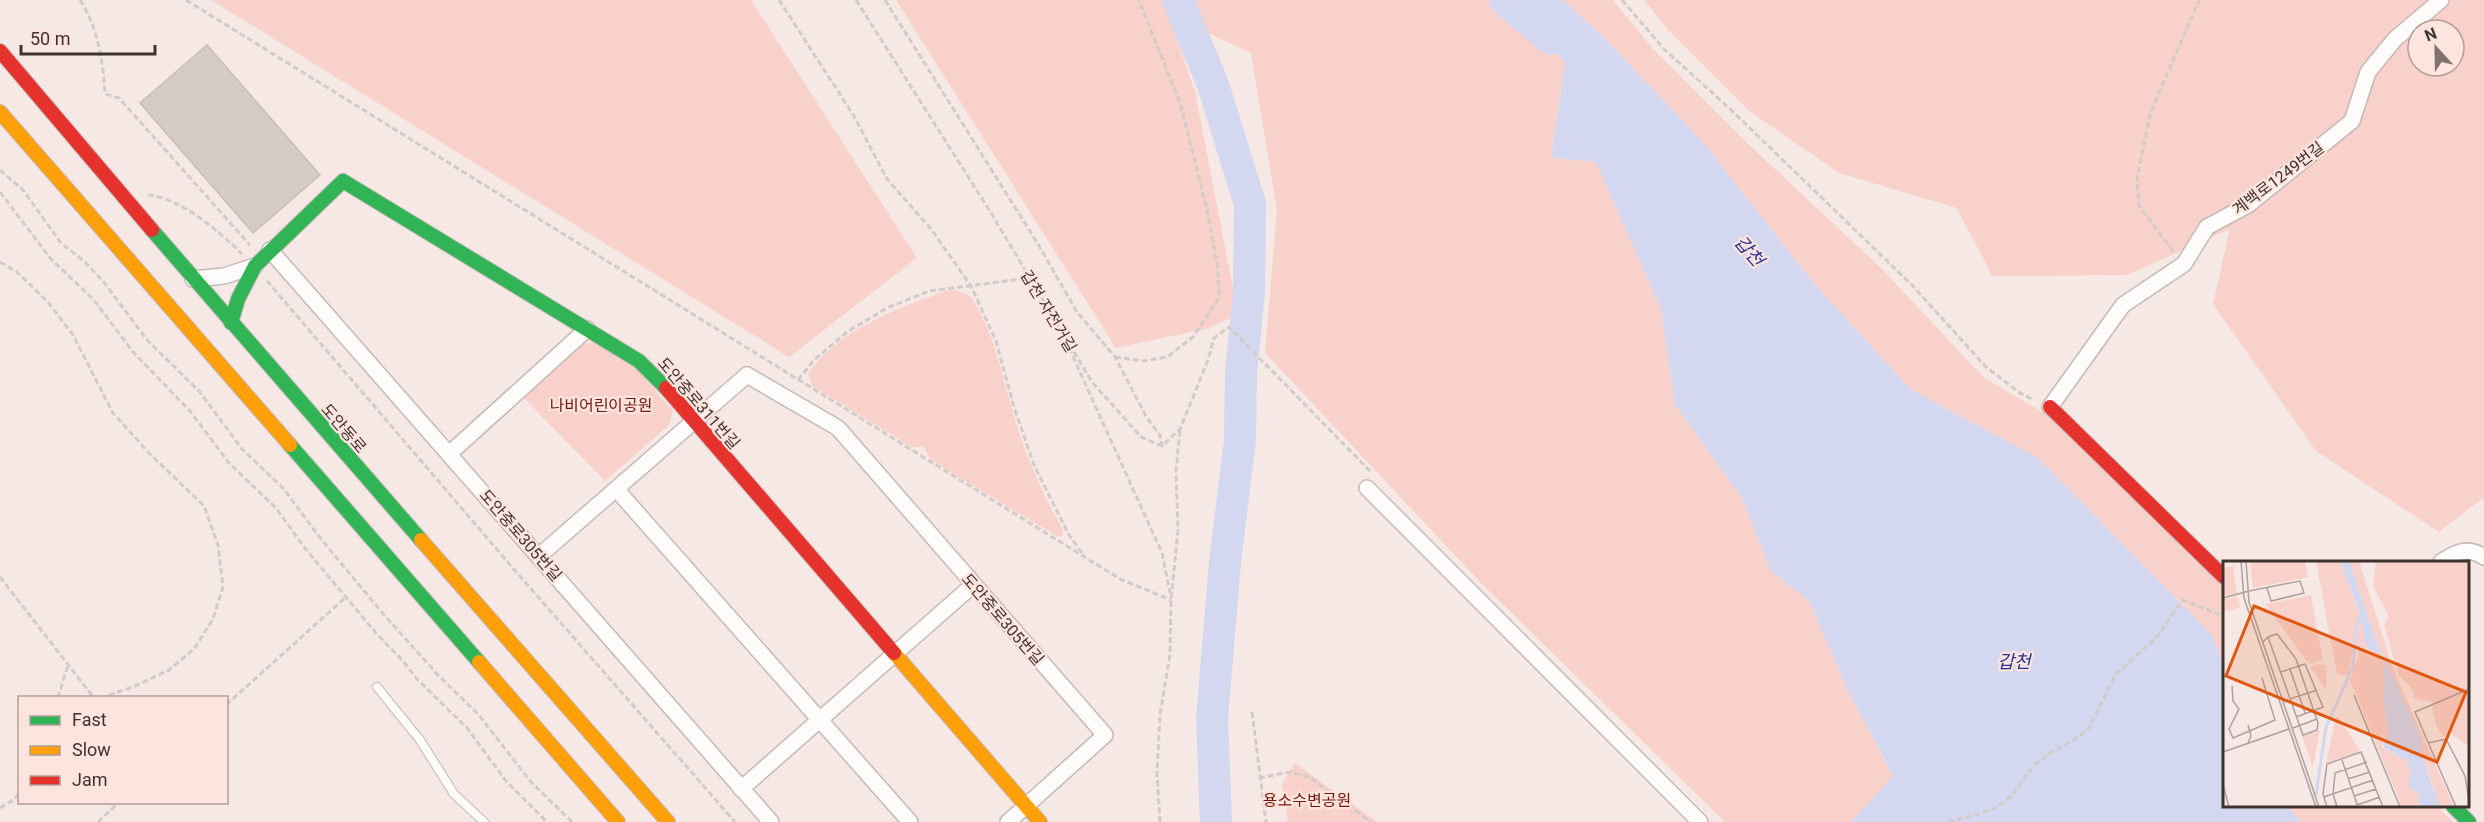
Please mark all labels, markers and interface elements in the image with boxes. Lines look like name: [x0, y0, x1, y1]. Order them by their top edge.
scale bar: [21, 18, 154, 56]
north arrow: [2406, 18, 2466, 78]
text: N: [2422, 24, 2439, 45]
text: 50 m: [30, 28, 70, 49]
street label: 계백로1249번길: [2229, 138, 2328, 219]
water label: 갑천: [1731, 231, 1770, 272]
street label: 갑천 자전거길: [1017, 267, 1080, 356]
street label: 도안중로311번길: [654, 354, 744, 453]
park label: 나비어린이공원: [549, 396, 653, 415]
street label: 도안동로: [317, 400, 370, 457]
street label: 도안중로305번길: [476, 486, 566, 585]
inset map: [2223, 561, 2469, 807]
street label: 도안중로305번길: [958, 570, 1048, 669]
water label: 갑천: [1997, 651, 2033, 672]
legend: [18, 696, 228, 804]
text: Fast: [72, 709, 107, 730]
text: Slow: [72, 739, 111, 760]
text: Jam: [72, 769, 108, 790]
park label: 용소수변공원: [1263, 791, 1351, 810]

